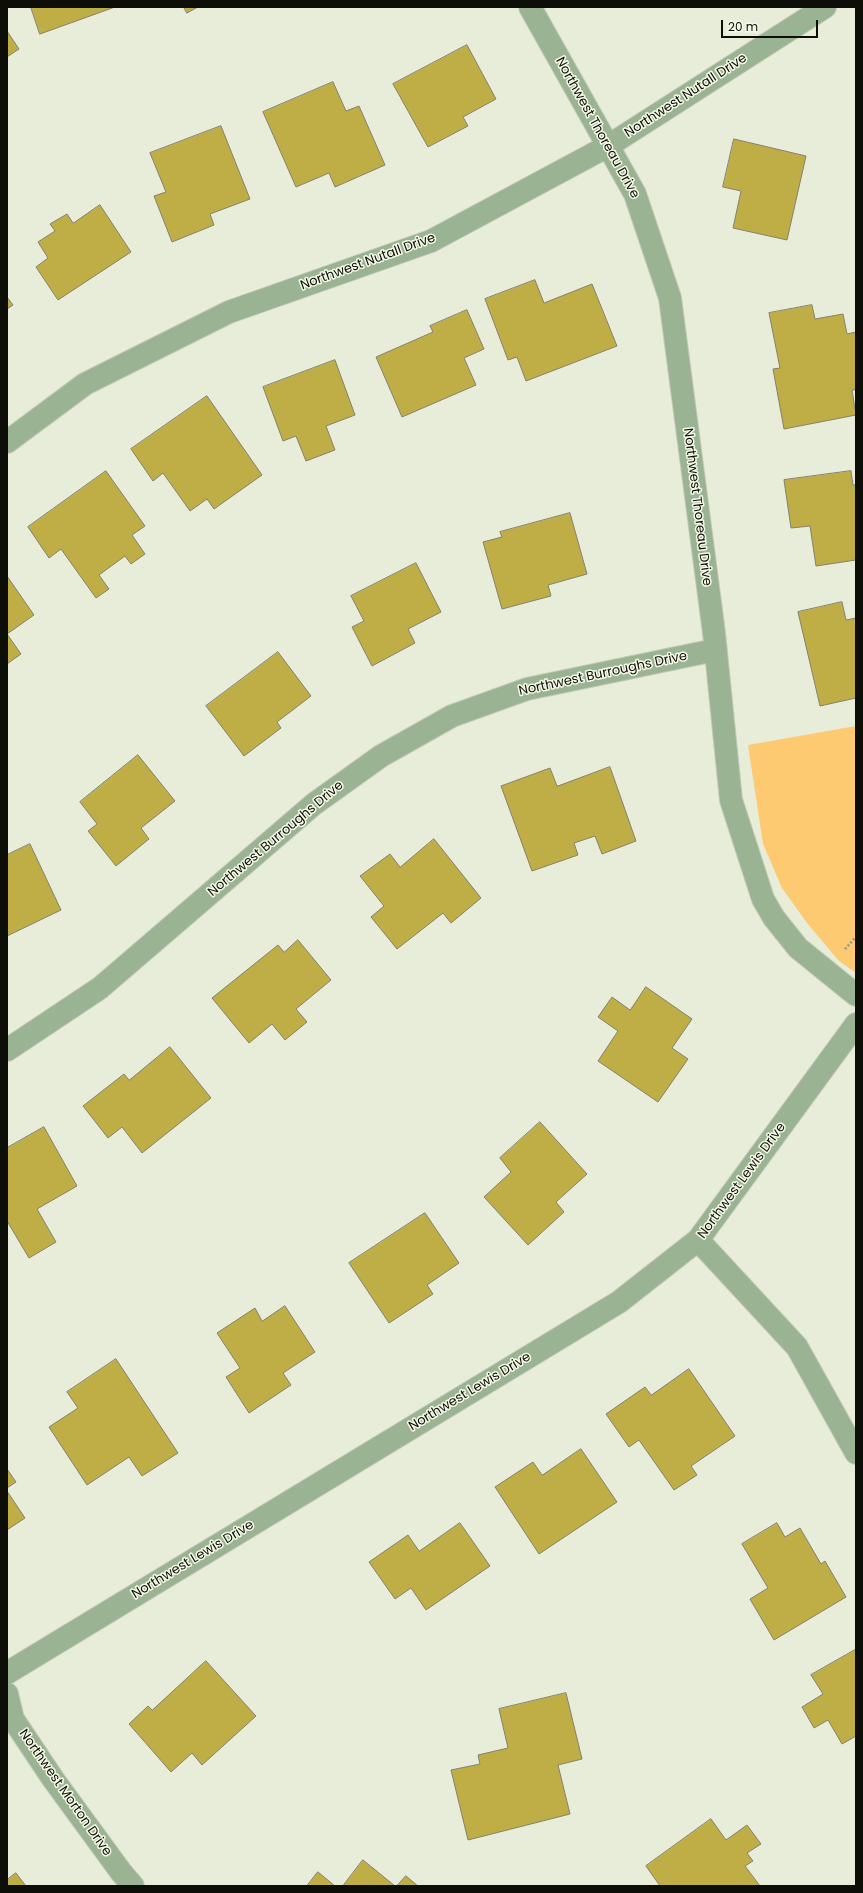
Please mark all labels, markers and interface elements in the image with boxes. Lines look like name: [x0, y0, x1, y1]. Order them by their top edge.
scale bar: [723, 12, 820, 38]
text: 20 m: [728, 18, 758, 35]
street label: Northwest Nutall Drive: [622, 51, 750, 141]
street label: Northwest Thoreau Drive: [552, 55, 642, 201]
street label: Northwest Nutall Drive: [298, 230, 438, 294]
street label: Northwest Thoreau Drive: [680, 427, 714, 587]
street label: Northwest Burroughs Drive: [517, 649, 689, 699]
street label: Northwest Burroughs Drive: [205, 778, 347, 900]
street label: Northwest Lewis Drive: [695, 1120, 789, 1242]
street label: Northwest Lewis Drive: [406, 1349, 534, 1435]
street label: Northwest Lewis Drive: [129, 1517, 257, 1603]
street label: Northwest Morton Drive: [15, 1727, 115, 1859]

